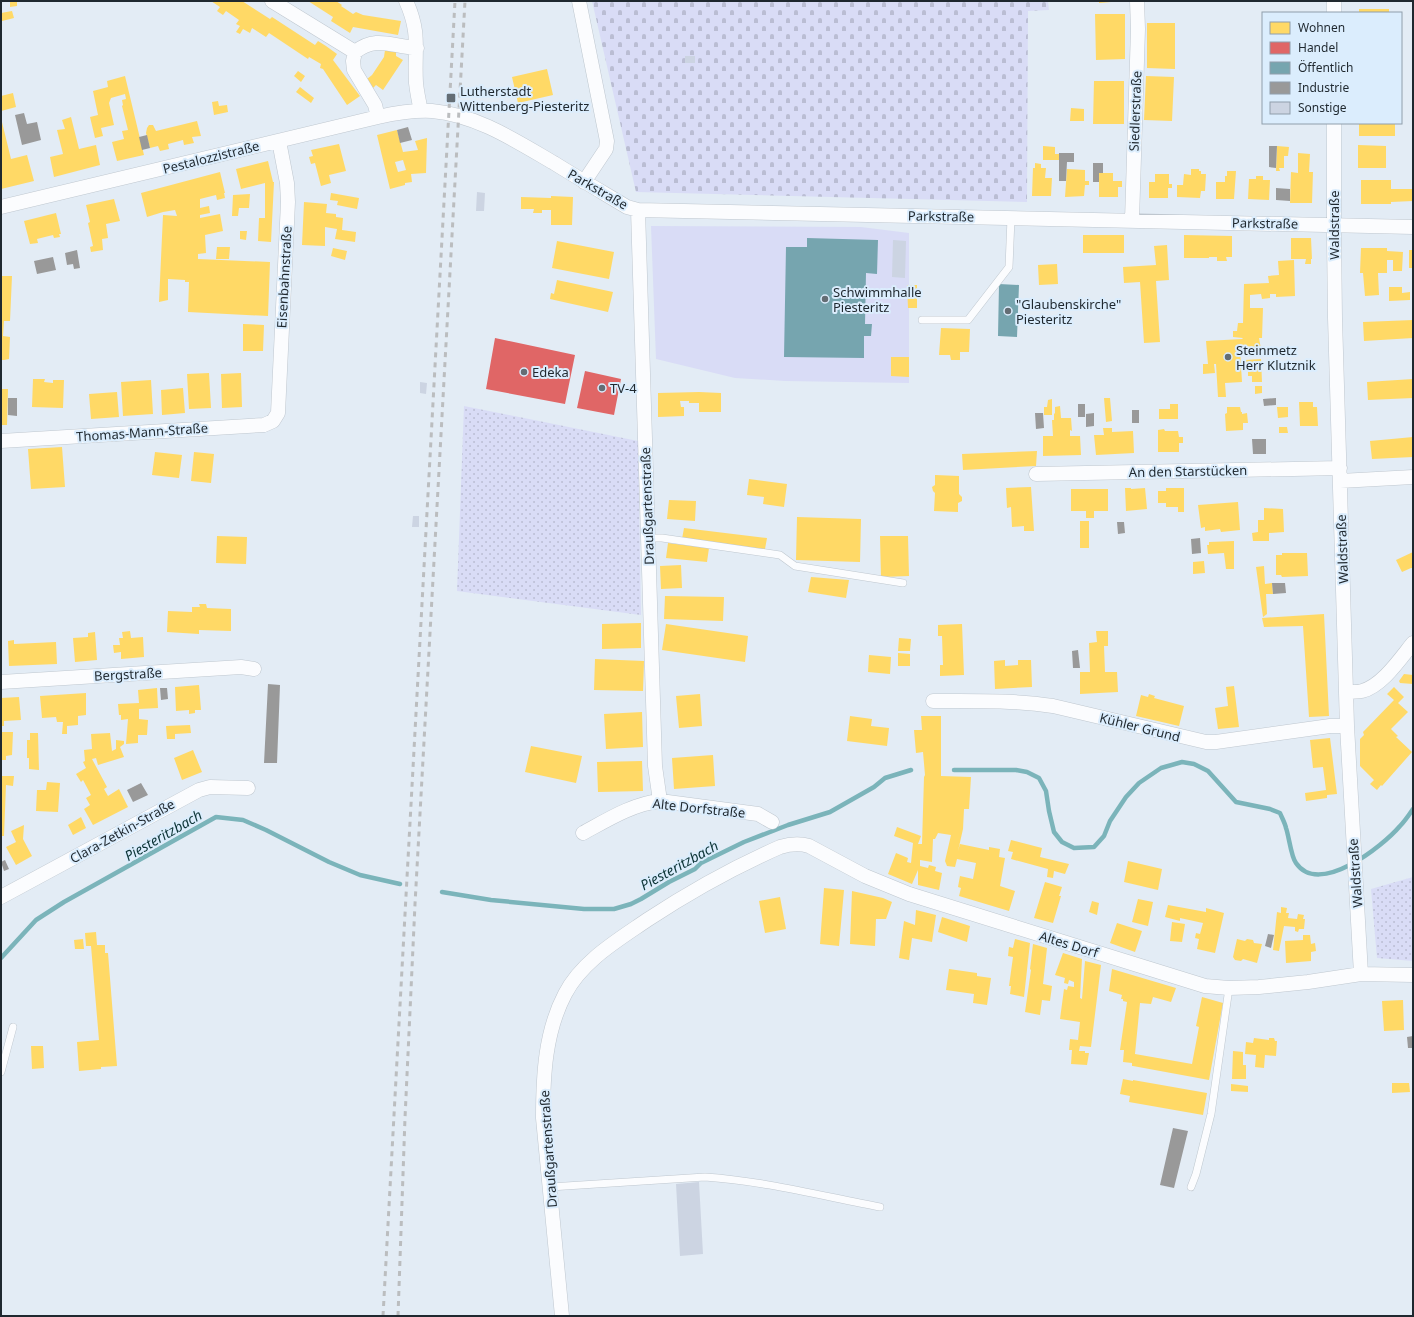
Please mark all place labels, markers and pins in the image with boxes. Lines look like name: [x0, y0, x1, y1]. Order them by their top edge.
place label: Lutherstadt Wittenberg-Piesteritz: [460, 82, 589, 115]
marker: Lutherstadt Wittenberg-Piesteritz: [445, 92, 457, 104]
place label: Schwimmhalle Piesteritz: [833, 283, 922, 316]
marker: Schwimmhalle Piesteritz: [820, 294, 830, 304]
place label: "Glaubenskirche" Piesteritz: [1016, 295, 1121, 328]
marker: "Glaubenskirche" Piesteritz: [1003, 306, 1013, 316]
place label: Steinmetz Herr Klutznik: [1236, 341, 1316, 374]
marker: Steinmetz Herr Klutznik: [1223, 352, 1233, 362]
place label: Edeka: [532, 363, 569, 381]
marker: Edeka: [519, 367, 529, 377]
place label: TV-4: [610, 379, 637, 397]
marker: TV-4: [597, 383, 607, 393]

